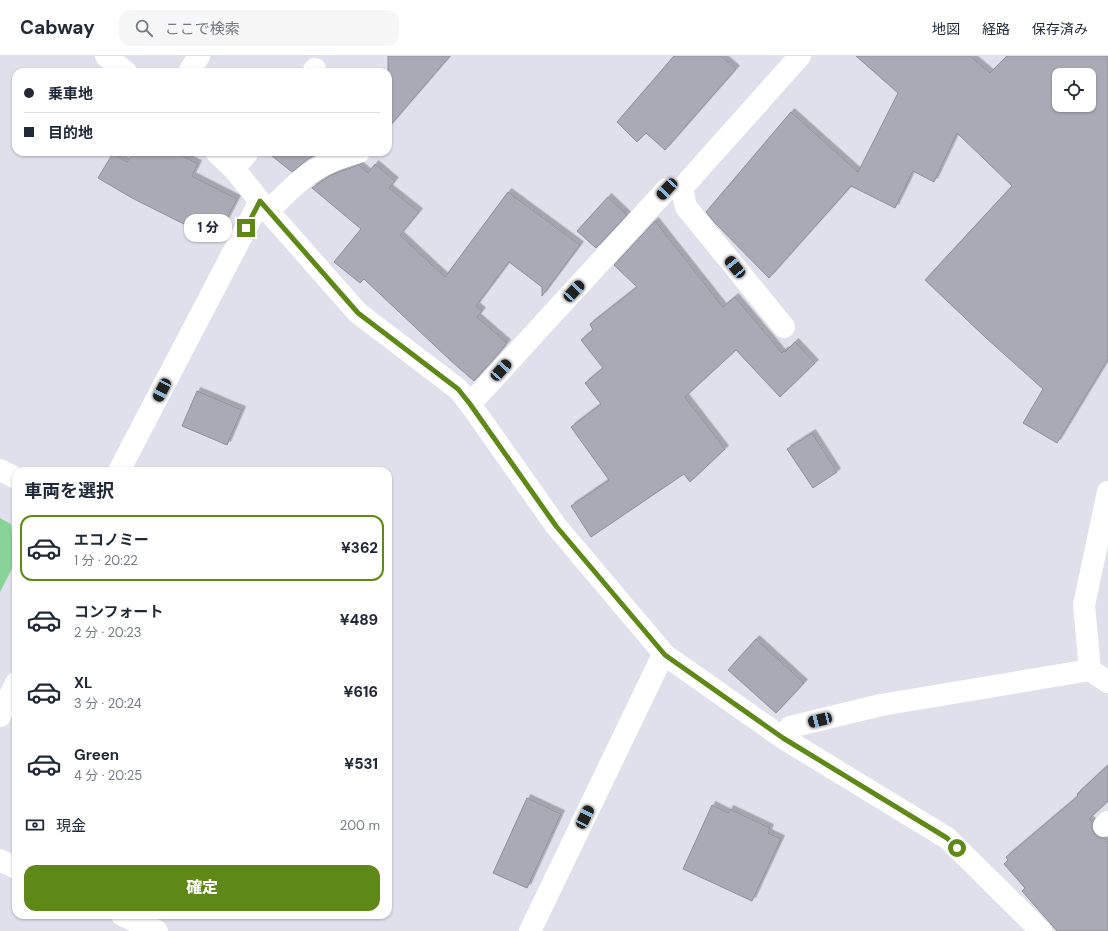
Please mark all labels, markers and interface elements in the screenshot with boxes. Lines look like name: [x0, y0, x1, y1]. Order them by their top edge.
search box: [119, 10, 399, 46]
text: Cabway: [20, 15, 95, 40]
icon: search: [133, 17, 155, 39]
text: ここで検索: [165, 19, 240, 39]
text: 地図: [932, 20, 960, 38]
text: 経路: [982, 20, 1010, 38]
text: 保存済み: [1032, 20, 1088, 38]
map controls: [1052, 68, 1096, 112]
button: locate: [1052, 68, 1096, 112]
text: 乗車地: [48, 84, 93, 104]
text: 目的地: [48, 123, 93, 143]
car: [654, 176, 680, 202]
callout: 1 分: [184, 214, 232, 242]
text: 1 分: [198, 219, 218, 236]
route end: [237, 219, 255, 237]
car: [723, 254, 747, 280]
car: [561, 278, 587, 304]
car: [489, 357, 513, 383]
car: [151, 377, 173, 403]
text: 車両を選択: [24, 479, 114, 503]
icon: car: [26, 530, 62, 566]
text: エコノミー: [74, 530, 149, 550]
text: ¥362: [341, 538, 378, 558]
text: 1 分 · 20:22: [74, 552, 138, 569]
icon: car: [26, 602, 62, 638]
text: コンフォート: [74, 602, 164, 622]
text: ¥489: [340, 610, 378, 630]
text: 2 分 · 20:23: [74, 624, 141, 641]
text: XL: [74, 673, 92, 693]
icon: car: [26, 674, 62, 710]
text: ¥616: [344, 682, 378, 702]
text: 3 分 · 20:24: [74, 695, 142, 712]
car: [807, 711, 833, 729]
text: Green: [74, 745, 119, 765]
icon: car: [26, 746, 62, 782]
text: ¥531: [344, 754, 378, 774]
text: 4 分 · 20:25: [74, 767, 142, 784]
car: [574, 804, 596, 830]
icon: cash: [24, 814, 46, 836]
text: 現金: [56, 816, 86, 836]
text: 200 m: [340, 817, 380, 834]
route start: [948, 839, 966, 857]
button: 確定: [24, 865, 380, 911]

